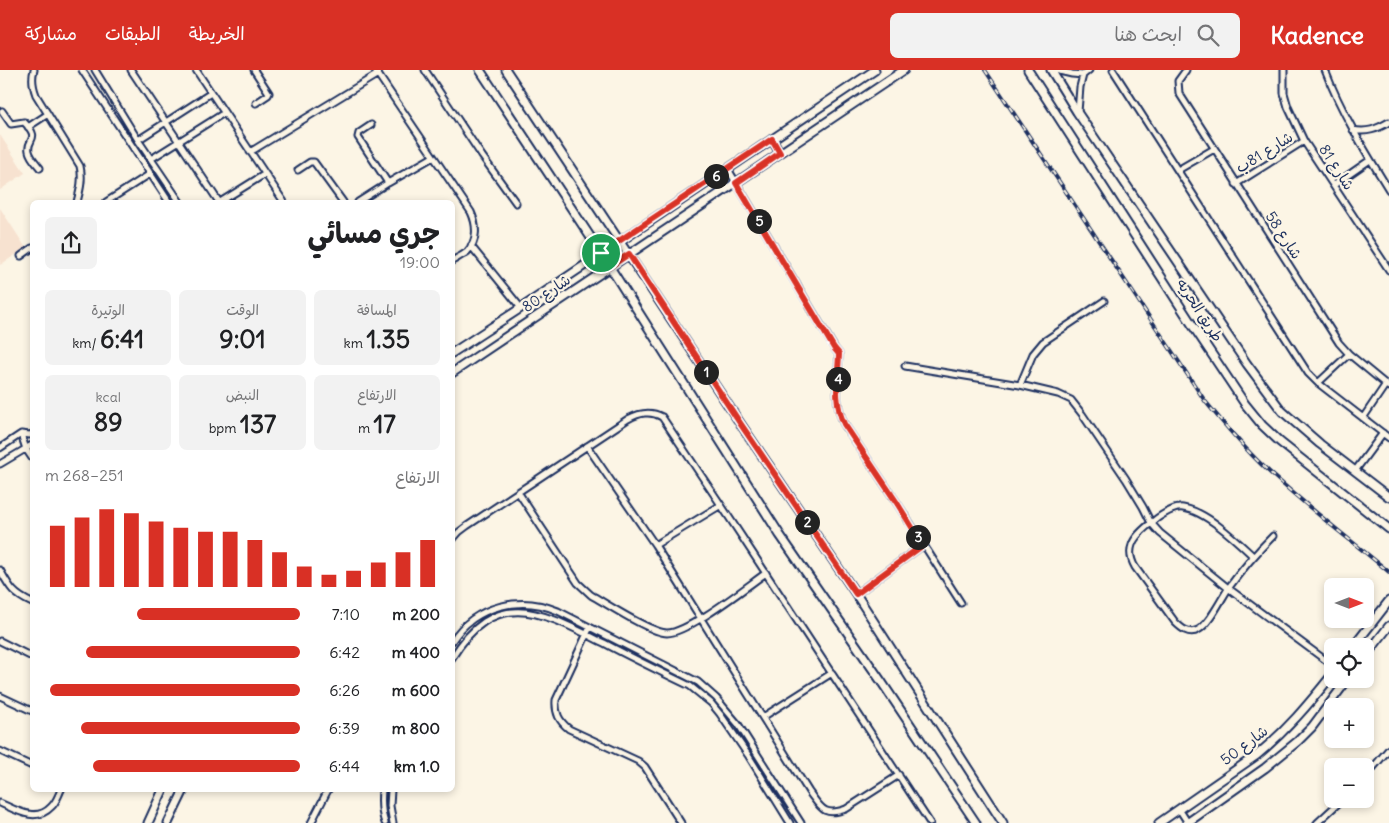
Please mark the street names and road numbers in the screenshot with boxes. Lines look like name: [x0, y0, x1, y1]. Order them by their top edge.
street label: شارع 81ب: [1232, 127, 1297, 178]
street label: شارع 81: [1314, 141, 1359, 194]
street label: شارع 58: [1261, 207, 1306, 263]
street label: شارع 80: [518, 270, 574, 317]
street label: طريق الحريه: [1173, 275, 1227, 345]
street label: شارع 50: [1217, 721, 1272, 770]

